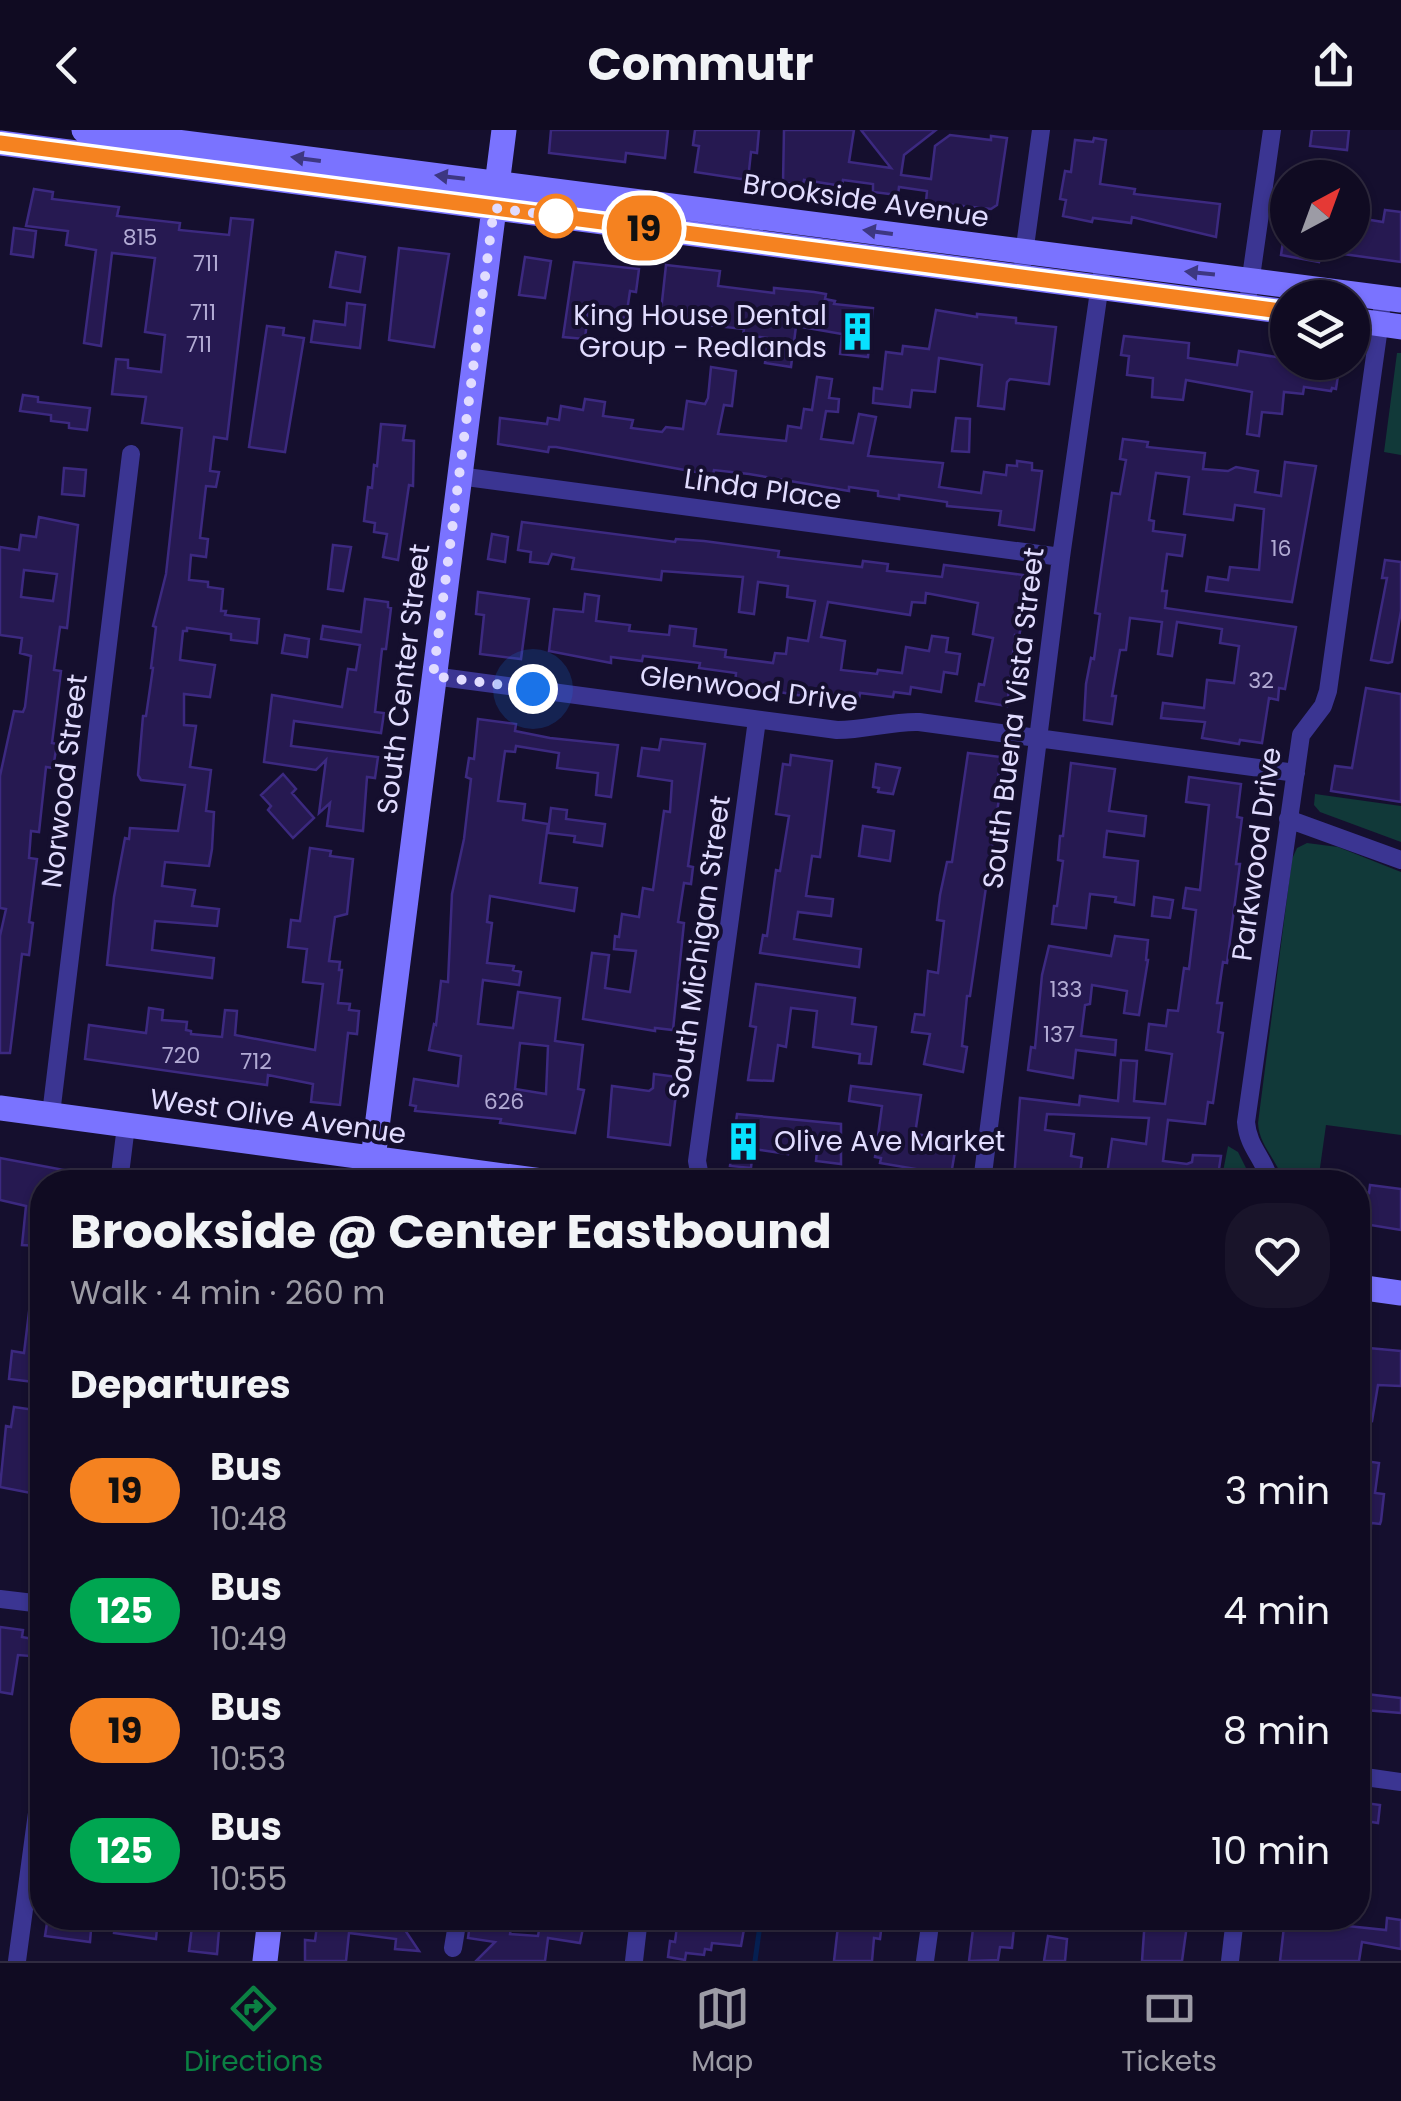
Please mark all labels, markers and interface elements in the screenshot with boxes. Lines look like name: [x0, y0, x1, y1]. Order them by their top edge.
text: Commutr: [587, 33, 814, 96]
icon: back: [40, 38, 95, 93]
icon: share: [1306, 38, 1361, 93]
one-way arrow: [290, 150, 321, 166]
north arrow: [1270, 160, 1370, 260]
map controls: [1270, 160, 1370, 380]
street label: Brookside Avenue: [740, 164, 992, 237]
one-way arrow: [433, 169, 465, 185]
unlabelled marker: [535, 195, 577, 237]
line badge: 19: [599, 196, 689, 260]
text: 19: [627, 204, 661, 253]
house number: 815: [123, 222, 157, 253]
one-way arrow: [862, 224, 893, 240]
house number: 711: [193, 248, 219, 279]
one-way arrow: [1184, 265, 1216, 281]
button: layers: [1270, 280, 1370, 380]
place label: King House Dental Group - Redlands: [573, 296, 827, 367]
house number: 711: [190, 297, 216, 328]
building icon: King House Dental Group - Redlands: [836, 310, 878, 352]
house number: 711: [186, 329, 212, 360]
street label: Linda Place: [682, 459, 844, 520]
house number: 16: [1270, 533, 1292, 564]
street label: South Center Street: [368, 542, 439, 817]
street label: South Buena Vista Street: [973, 545, 1054, 891]
street label: Glenwood Drive: [638, 656, 860, 721]
your location: [508, 664, 558, 714]
house number: 32: [1248, 665, 1274, 696]
street label: Norwood Street: [32, 672, 97, 890]
street label: Parkwood Drive: [1222, 745, 1291, 963]
street label: South Michigan Street: [659, 793, 740, 1101]
house number: 133: [1050, 974, 1082, 1005]
house number: 137: [1043, 1019, 1075, 1050]
house number: 720: [162, 1040, 200, 1071]
house number: 712: [240, 1046, 272, 1077]
street label: West Olive Avenue: [147, 1079, 409, 1154]
house number: 626: [484, 1086, 524, 1117]
building icon: Olive Ave Market: [723, 1120, 765, 1162]
place label: Olive Ave Market: [774, 1122, 1005, 1161]
text: Brookside @ Center Eastbound: [70, 1198, 832, 1265]
button: heart: [1225, 1203, 1330, 1308]
text: Walk · 4 min · 260 m: [70, 1270, 385, 1315]
text: Departures: [70, 1358, 291, 1411]
text: Bus: [210, 1440, 282, 1493]
text: 3 min: [1225, 1464, 1330, 1517]
text: 19: [108, 1466, 142, 1515]
text: 10:48: [210, 1496, 287, 1541]
text: Bus: [210, 1560, 282, 1613]
text: 4 min: [1223, 1584, 1330, 1637]
text: 125: [97, 1586, 153, 1635]
text: 10:49: [210, 1616, 287, 1661]
text: Bus: [210, 1680, 282, 1733]
text: 8 min: [1223, 1704, 1330, 1757]
text: 19: [108, 1706, 142, 1755]
text: 10:53: [210, 1736, 286, 1781]
text: Bus: [210, 1800, 282, 1853]
text: 10 min: [1211, 1824, 1330, 1877]
text: 125: [97, 1826, 153, 1875]
text: 10:55: [210, 1856, 287, 1901]
tab: Directions: [184, 1981, 323, 2083]
tab: Map: [691, 1981, 753, 2083]
tab: Tickets: [1121, 1981, 1217, 2083]

